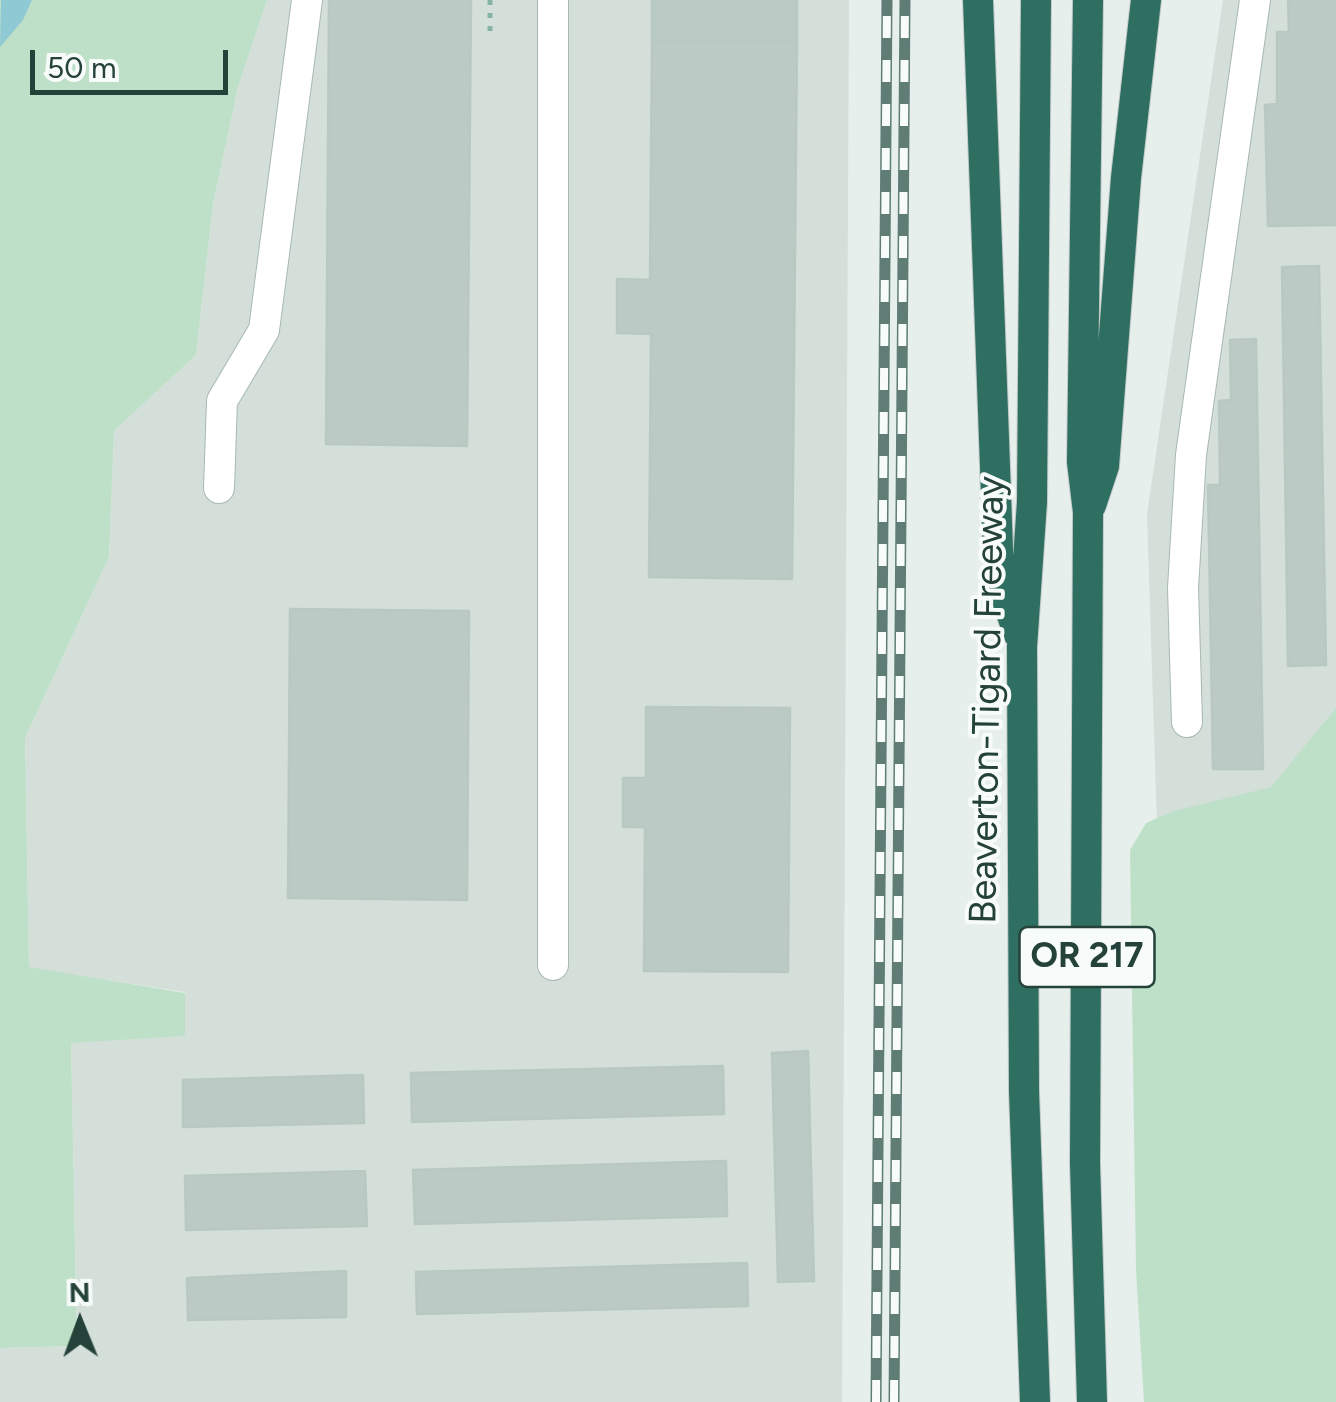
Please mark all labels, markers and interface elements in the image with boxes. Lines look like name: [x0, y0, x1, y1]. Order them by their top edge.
scale bar: [35, 30, 232, 92]
text: 50 m: [47, 49, 116, 86]
street label: Beaverton-Tigard Freeway: [961, 476, 1015, 924]
road number: OR 217: [1020, 927, 1154, 987]
north arrow: [30, 1272, 130, 1372]
text: N: [68, 1275, 91, 1309]

